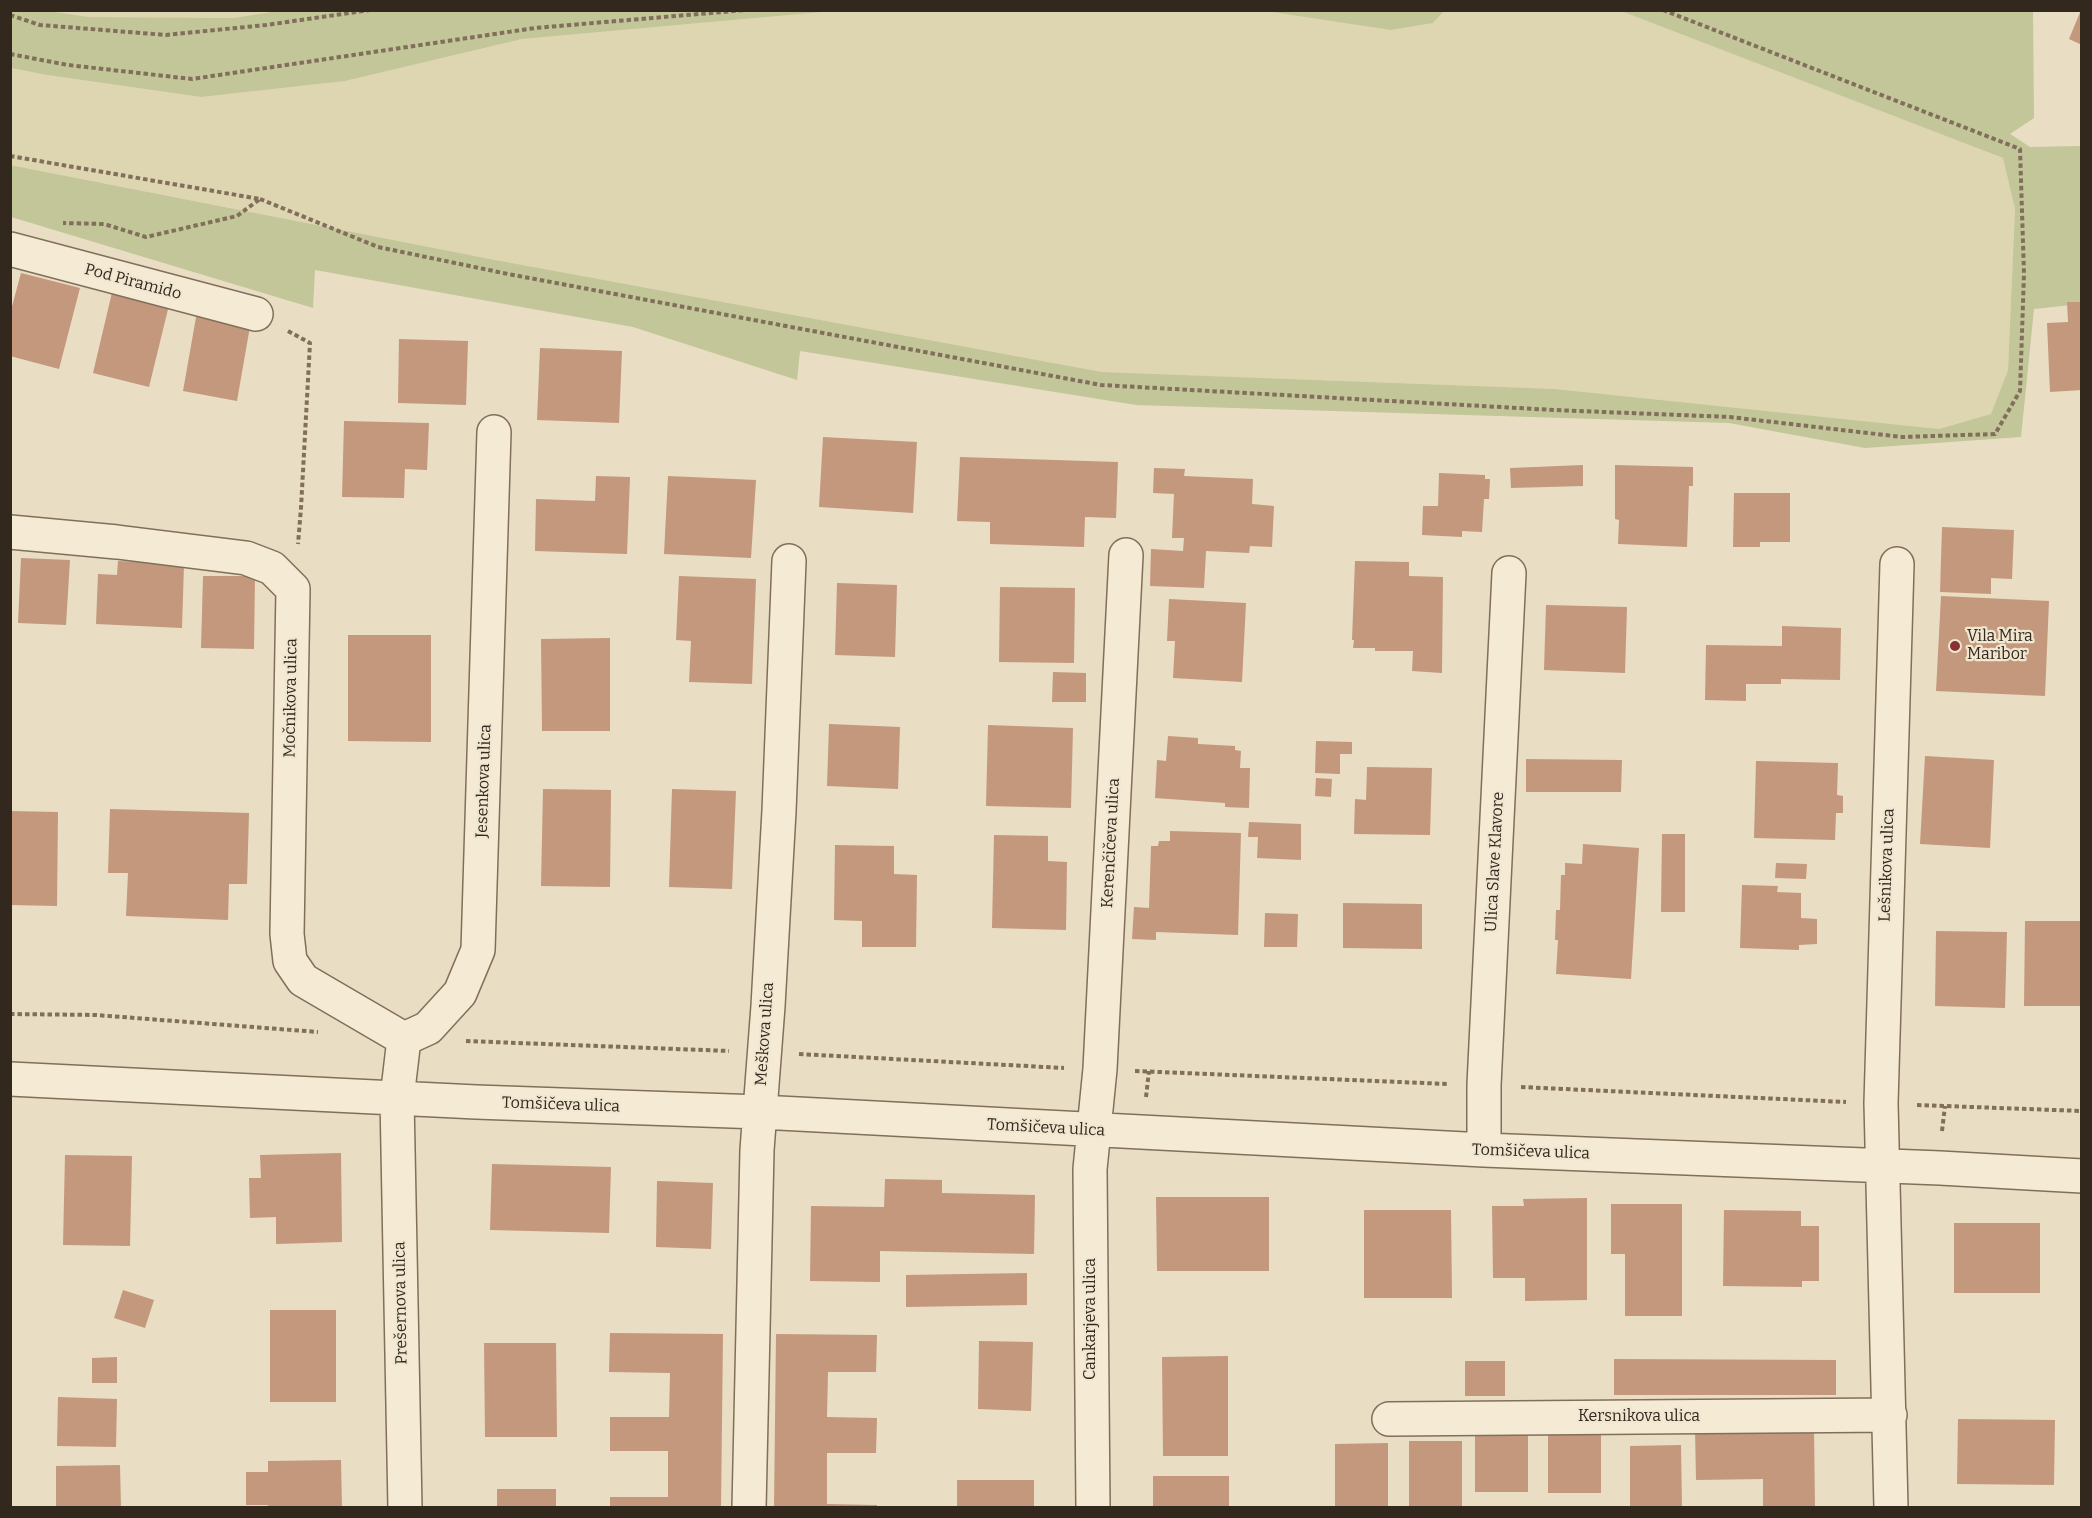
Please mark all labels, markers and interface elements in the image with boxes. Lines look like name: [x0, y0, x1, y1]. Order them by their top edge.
street label: Pod Piramido: [83, 260, 183, 304]
place label: Vila Mira Maribor: [1967, 627, 2033, 665]
street label: Močnikova ulica: [280, 638, 302, 758]
marker: Vila Mira Maribor: [1948, 639, 1962, 653]
street label: Jesenkova ulica: [472, 724, 496, 838]
street label: Kerenčičeva ulica: [1098, 778, 1124, 908]
street label: Ulica Slave Klavore: [1482, 791, 1508, 933]
street label: Lešnikova ulica: [1875, 808, 1899, 922]
street label: Meškova ulica: [752, 981, 778, 1087]
street label: Tomšičeva ulica: [502, 1093, 620, 1117]
street label: Tomšičeva ulica: [987, 1115, 1105, 1141]
street label: Tomšičeva ulica: [1472, 1140, 1590, 1164]
street label: Prešernova ulica: [390, 1241, 412, 1365]
street label: Cankarjeva ulica: [1081, 1258, 1101, 1380]
street label: Kersnikova ulica: [1578, 1407, 1700, 1427]

